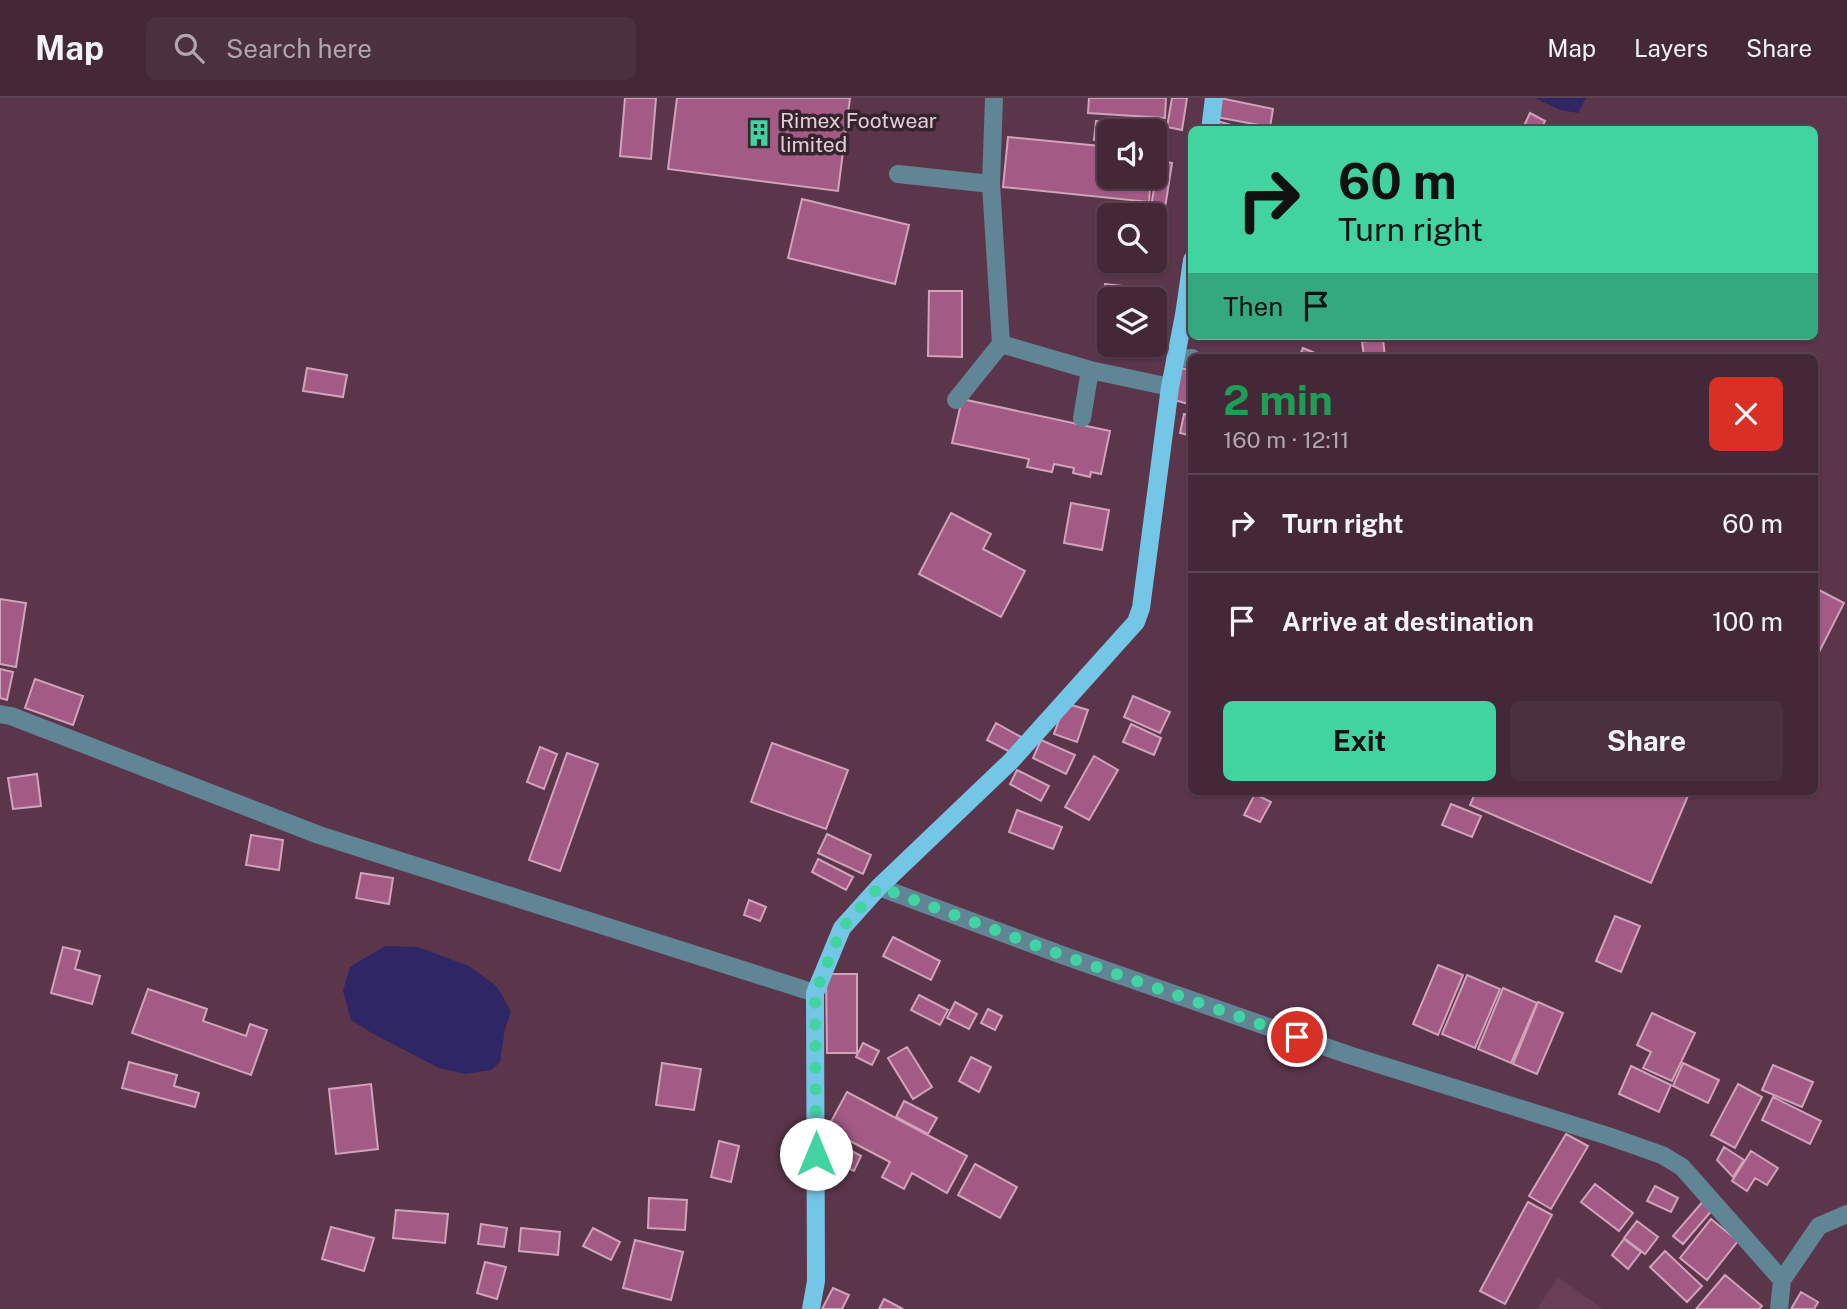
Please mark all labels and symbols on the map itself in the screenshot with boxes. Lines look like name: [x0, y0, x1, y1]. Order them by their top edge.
place label: Rimex Footwear limited: [780, 108, 937, 157]
building icon: Rimex Footwear limited: [744, 118, 774, 148]
pin: [1267, 1007, 1327, 1067]
position arrow: [779, 1117, 853, 1191]

